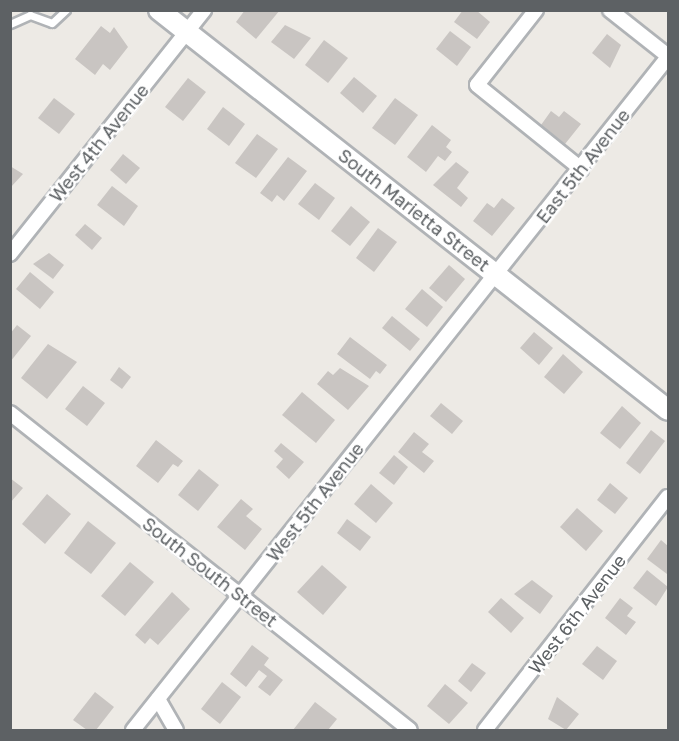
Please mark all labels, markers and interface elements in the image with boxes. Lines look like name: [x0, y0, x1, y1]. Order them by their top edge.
street label: West 4th Avenue: [45, 80, 153, 206]
street label: East 5th Avenue: [532, 105, 634, 227]
street label: South Marietta Street: [334, 144, 494, 276]
street label: West 5th Avenue: [262, 438, 368, 566]
street label: South South Street: [138, 513, 282, 631]
street label: West 6th Avenue: [524, 550, 630, 678]

